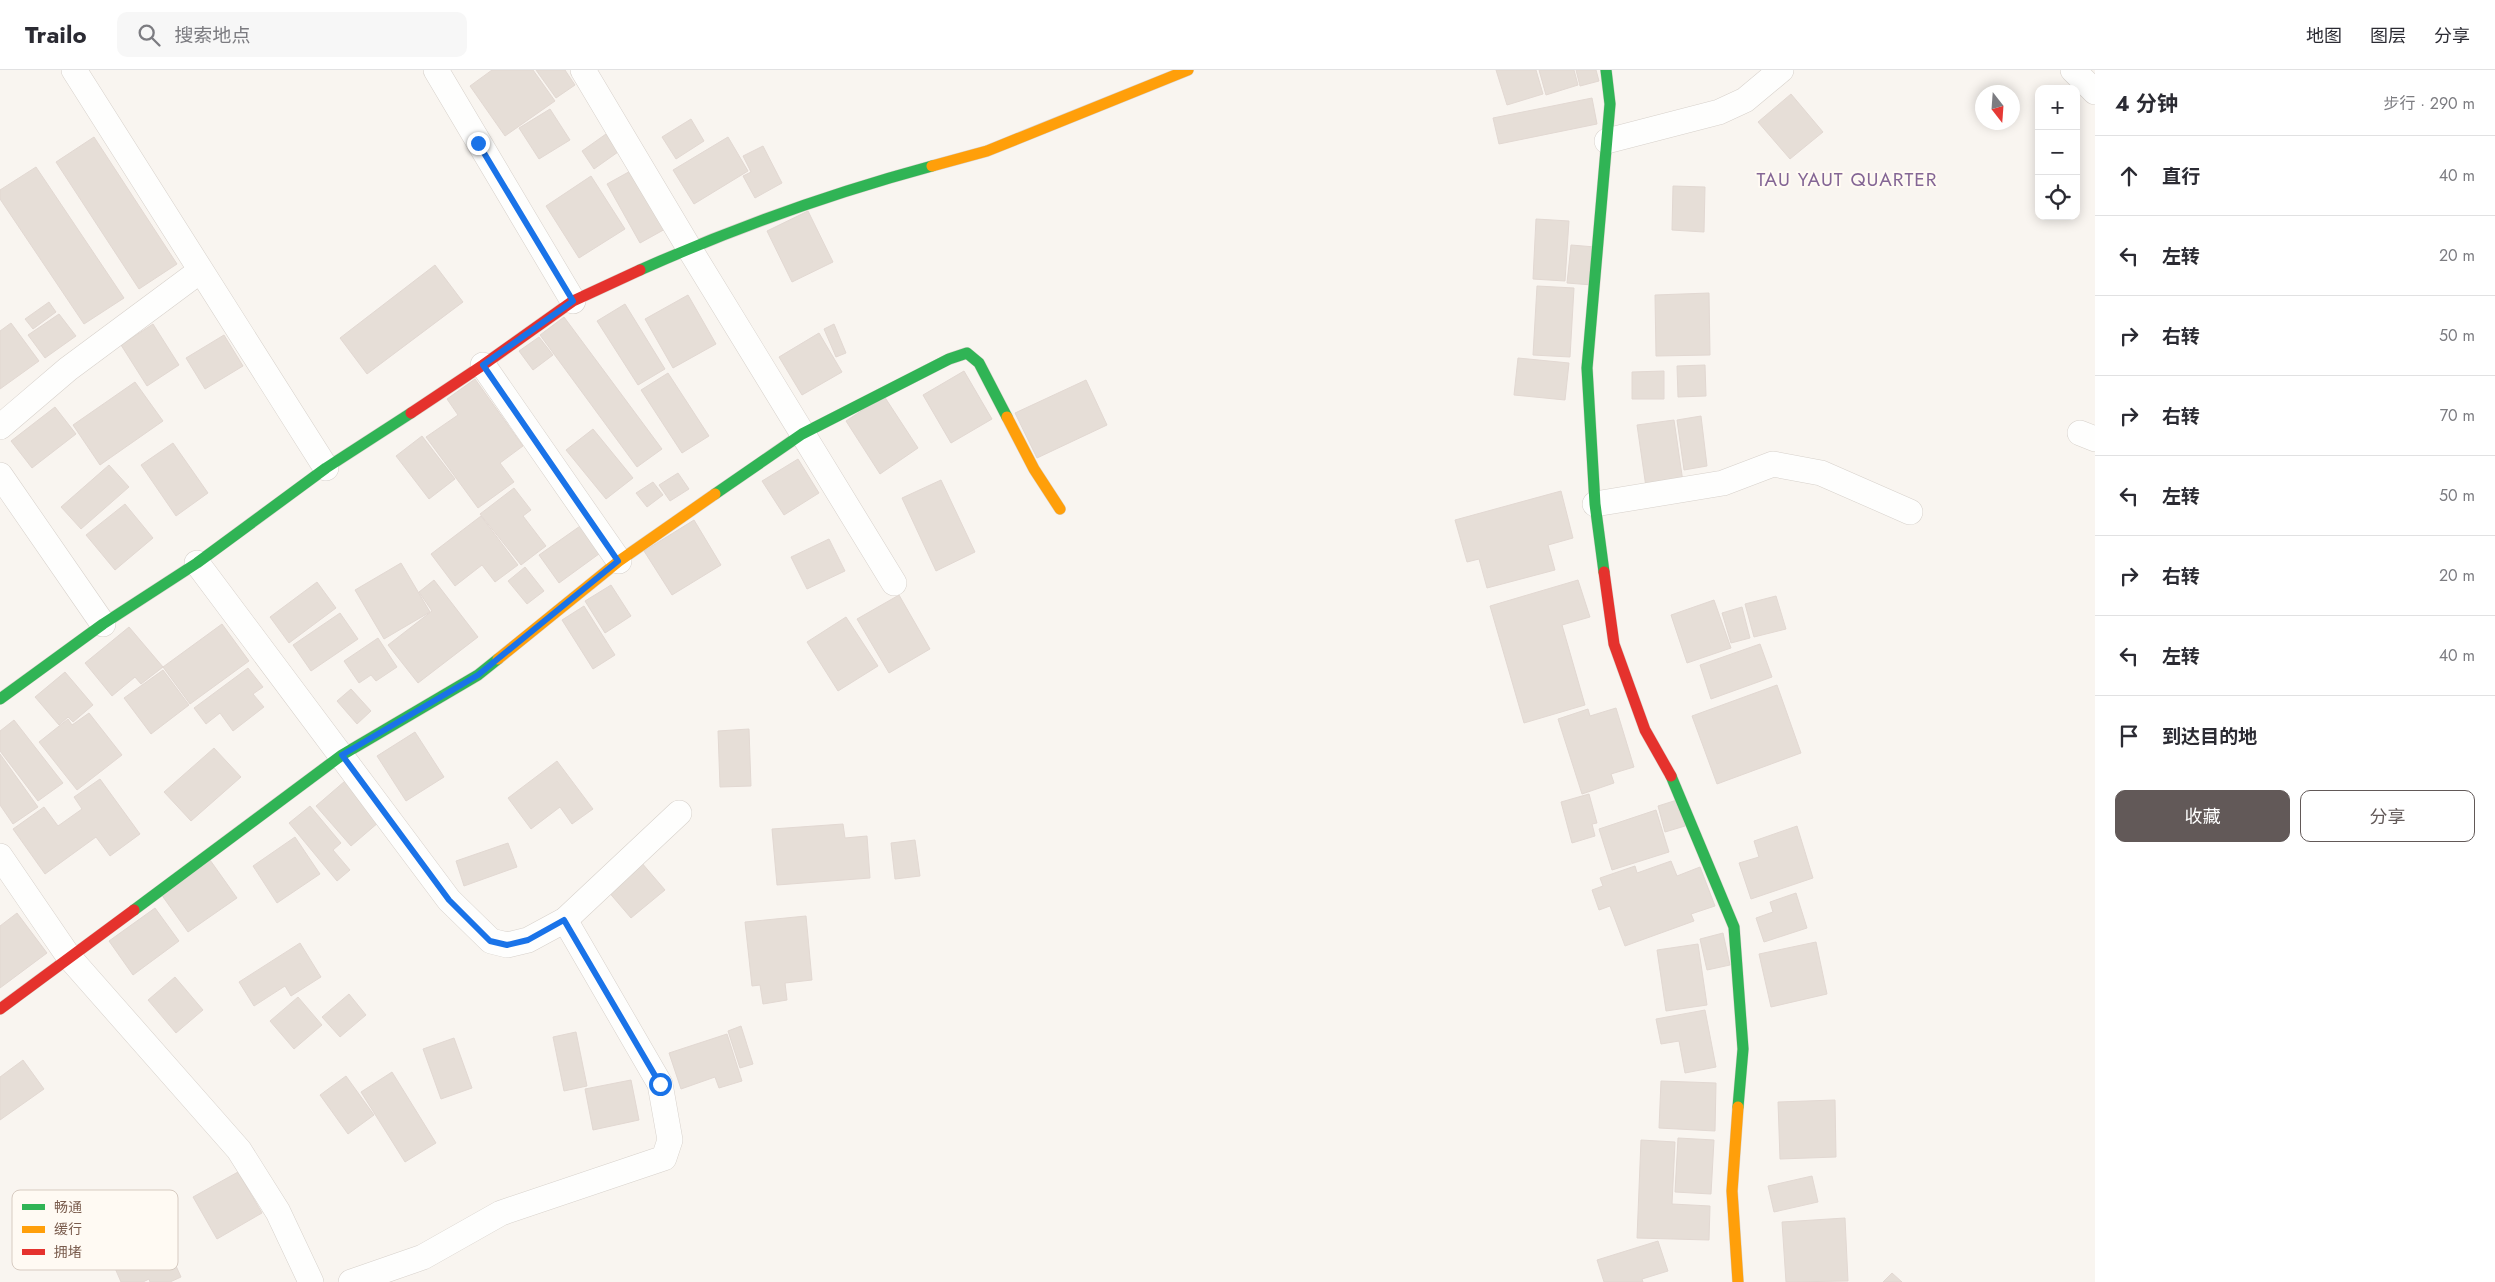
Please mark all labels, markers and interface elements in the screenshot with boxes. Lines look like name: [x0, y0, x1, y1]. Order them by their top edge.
search box: [117, 12, 467, 57]
text: Trailo: [25, 17, 87, 52]
icon: search: [135, 21, 163, 49]
text: 搜索地点: [175, 22, 251, 49]
text: 地图: [2306, 23, 2342, 49]
text: 图层: [2370, 23, 2406, 49]
text: 分享: [2434, 23, 2470, 49]
north arrow: [1975, 85, 2020, 130]
map controls: [2035, 85, 2080, 220]
button: +: [2035, 85, 2080, 130]
text: 4 分钟: [2115, 89, 2178, 119]
text: 步行 · 290 m: [2383, 92, 2475, 115]
button: −: [2035, 130, 2080, 175]
route end: [467, 132, 490, 155]
icon: ahead: [2115, 162, 2143, 190]
text: 直行: [2162, 163, 2200, 190]
text: 40 m: [2439, 164, 2475, 187]
district label: TAU YAUT QUARTER: [1757, 166, 1937, 193]
button: locate: [2035, 175, 2080, 220]
icon: left: [2115, 242, 2143, 270]
text: 左转: [2162, 243, 2200, 270]
text: 20 m: [2439, 244, 2475, 267]
icon: right: [2115, 322, 2143, 350]
text: 右转: [2162, 323, 2200, 350]
text: 50 m: [2439, 324, 2475, 347]
icon: right: [2115, 402, 2143, 430]
text: 右转: [2162, 403, 2200, 430]
text: 70 m: [2440, 404, 2475, 427]
icon: left: [2115, 482, 2143, 510]
text: 左转: [2162, 483, 2200, 510]
text: 50 m: [2439, 484, 2475, 507]
icon: right: [2115, 562, 2143, 590]
text: 右转: [2162, 563, 2200, 590]
text: 20 m: [2439, 564, 2475, 587]
icon: left: [2115, 642, 2143, 670]
text: 左转: [2162, 643, 2200, 670]
text: 40 m: [2439, 644, 2475, 667]
icon: arrive: [2115, 722, 2143, 750]
text: 到达目的地: [2162, 723, 2257, 750]
button: 收藏: [2115, 790, 2290, 842]
button: 分享: [2300, 790, 2475, 842]
route start: [649, 1073, 672, 1096]
legend: [12, 1190, 178, 1270]
text: 畅通: [54, 1197, 82, 1217]
text: 缓行: [54, 1219, 82, 1239]
text: 拥堵: [54, 1242, 82, 1262]

